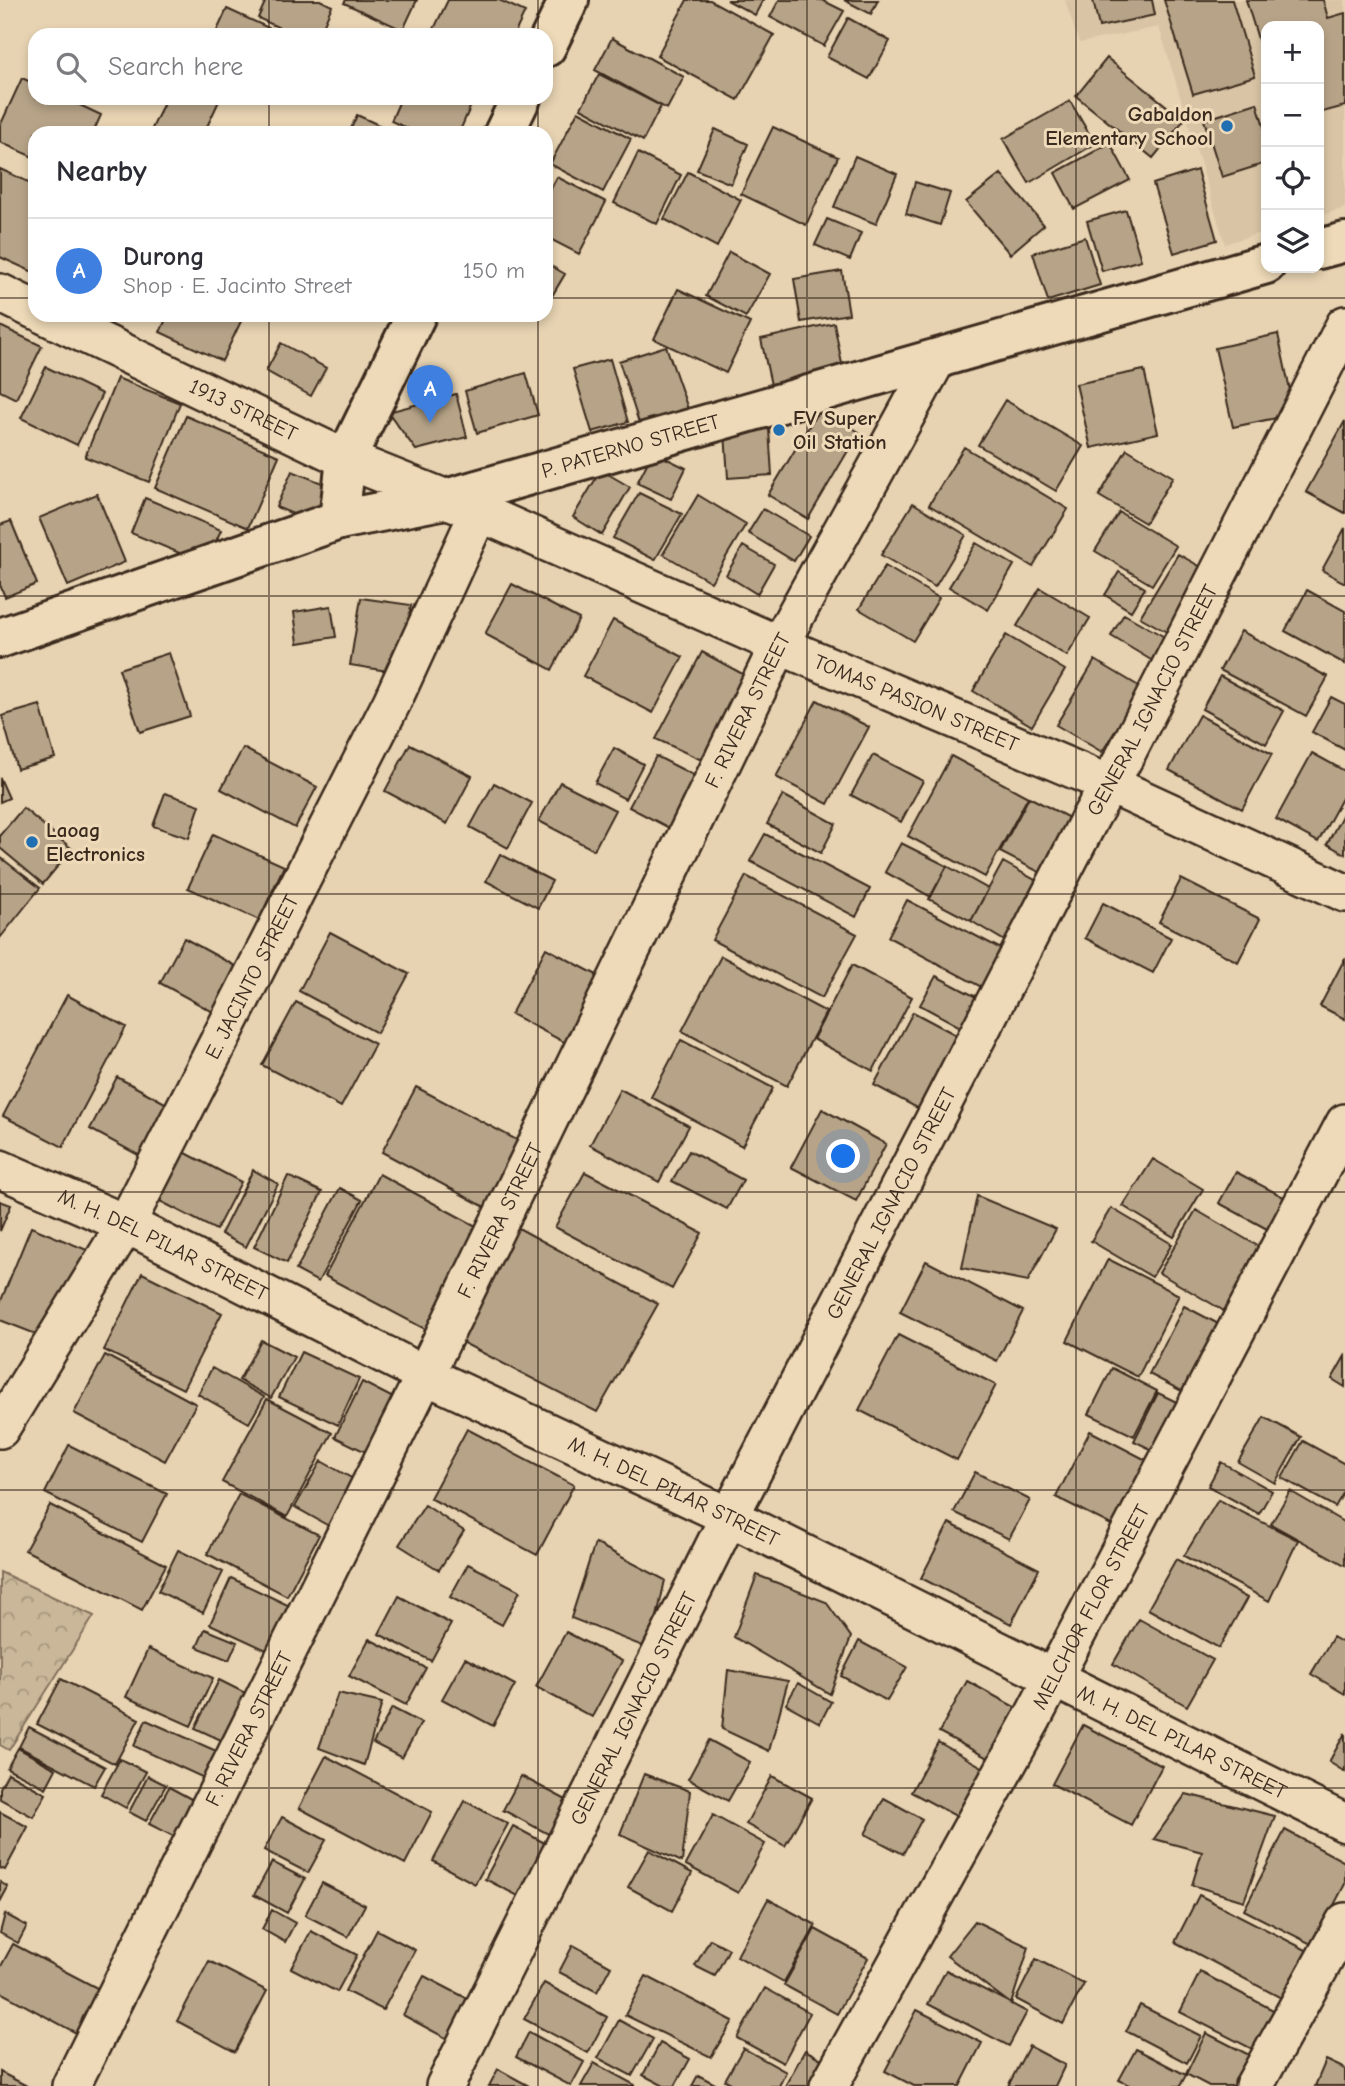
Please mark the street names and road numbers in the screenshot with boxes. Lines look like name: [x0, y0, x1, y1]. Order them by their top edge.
street label: 1913 STREET: [186, 374, 301, 446]
street label: P. PATERNO STREET: [539, 409, 722, 483]
street label: GENERAL IGNACIO STREET: [1082, 580, 1223, 820]
street label: F. RIVERA STREET: [700, 629, 795, 792]
street label: TOMAS PASION STREET: [810, 649, 1022, 757]
street label: E. JACINTO STREET: [200, 891, 304, 1063]
street label: GENERAL IGNACIO STREET: [821, 1083, 961, 1323]
street label: F. RIVERA STREET: [452, 1139, 548, 1302]
street label: M. H. DEL PILAR STREET: [55, 1184, 272, 1306]
street label: M. H. DEL PILAR STREET: [564, 1431, 783, 1551]
street label: MELCHOR FLOR STREET: [1027, 1500, 1154, 1713]
street label: GENERAL IGNACIO STREET: [565, 1588, 702, 1829]
street label: F. RIVERA STREET: [200, 1648, 297, 1810]
street label: M. H. DEL PILAR STREET: [1074, 1680, 1291, 1804]

